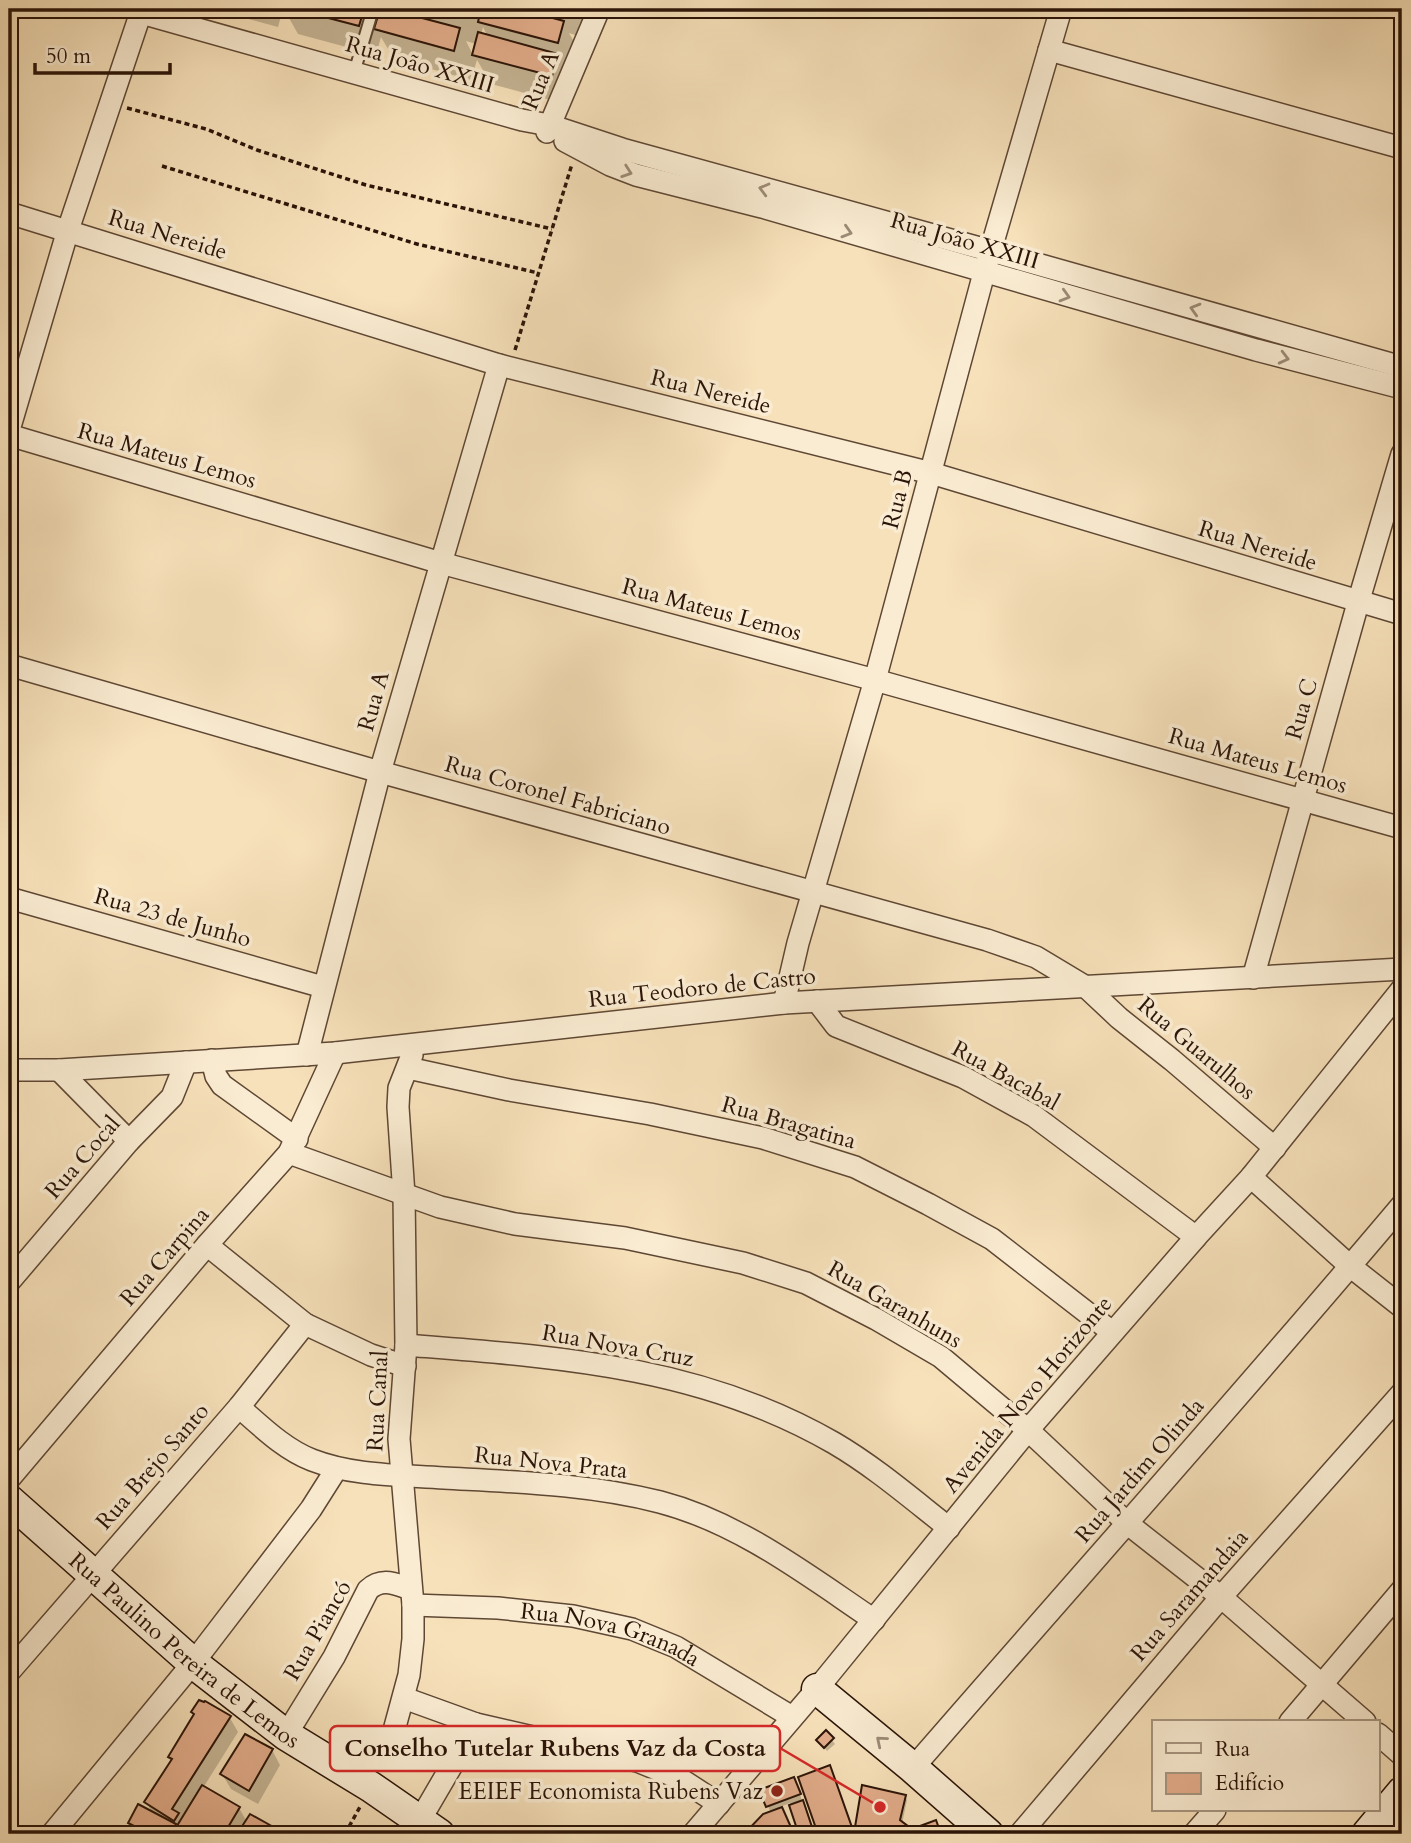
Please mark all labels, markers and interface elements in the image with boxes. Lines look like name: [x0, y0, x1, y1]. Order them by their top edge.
street label: Rua João XXIII: [342, 28, 498, 101]
scale bar: [35, 32, 170, 76]
text: 50 m: [46, 42, 91, 71]
street label: Rua A: [514, 45, 567, 114]
one-way arrow: [621, 164, 633, 178]
one-way arrow: [758, 182, 770, 197]
street label: Rua Nereide: [105, 202, 231, 267]
street label: Rua João XXIII: [887, 204, 1043, 277]
one-way arrow: [840, 224, 852, 239]
one-way arrow: [1059, 288, 1071, 303]
one-way arrow: [1189, 302, 1201, 317]
one-way arrow: [1278, 349, 1290, 364]
street label: Rua Nereide: [648, 362, 774, 421]
street label: Rua Mateus Lemos: [74, 415, 260, 496]
street label: Rua B: [875, 466, 920, 532]
street label: Rua Nereide: [1195, 513, 1321, 578]
street label: Rua Mateus Lemos: [619, 571, 805, 648]
street label: Rua A: [350, 667, 397, 735]
street label: Rua C: [1278, 675, 1325, 743]
street label: Rua Mateus Lemos: [1165, 720, 1351, 801]
street label: Rua Coronel Fabriciano: [441, 748, 674, 843]
street label: Rua 23 de Junho: [91, 880, 255, 955]
street label: Rua Teodoro de Castro: [587, 960, 817, 1015]
street label: Rua Guarulhos: [1131, 990, 1262, 1107]
street label: Rua Bacabal: [946, 1033, 1065, 1118]
street label: Rua Bragatina: [718, 1089, 860, 1156]
street label: Rua Cocal: [38, 1109, 127, 1206]
street label: Rua Carpina: [113, 1200, 216, 1313]
street label: Rua Garanhuns: [822, 1253, 968, 1355]
street label: Avenida Novo Horizonte: [936, 1289, 1119, 1500]
street label: Rua Nova Cruz: [540, 1317, 696, 1374]
street label: Rua Canal: [359, 1350, 396, 1452]
street label: Rua Jardim Olinda: [1068, 1391, 1211, 1549]
street label: Rua Brejo Santo: [89, 1396, 216, 1536]
street label: Rua Nova Prata: [473, 1439, 629, 1486]
street label: Rua Saramandaia: [1123, 1523, 1255, 1668]
street label: Rua Paulino Pereira de Lemos: [62, 1545, 305, 1756]
street label: Rua Piancó: [276, 1575, 359, 1686]
street label: Rua Nova Granada: [519, 1596, 706, 1674]
legend: [1152, 1720, 1380, 1812]
callout: Conselho Tutelar Rubens Vaz da Costa: [330, 1726, 780, 1771]
text: Conselho Tutelar Rubens Vaz da Costa: [344, 1732, 766, 1765]
text: Rua: [1215, 1735, 1250, 1764]
one-way arrow: [876, 1737, 888, 1750]
text: Edifício: [1215, 1769, 1284, 1798]
place label: EEIEF Economista Rubens Vaz: [458, 1776, 763, 1807]
marker: EEIEF Economista Rubens Vaz: [769, 1783, 785, 1799]

